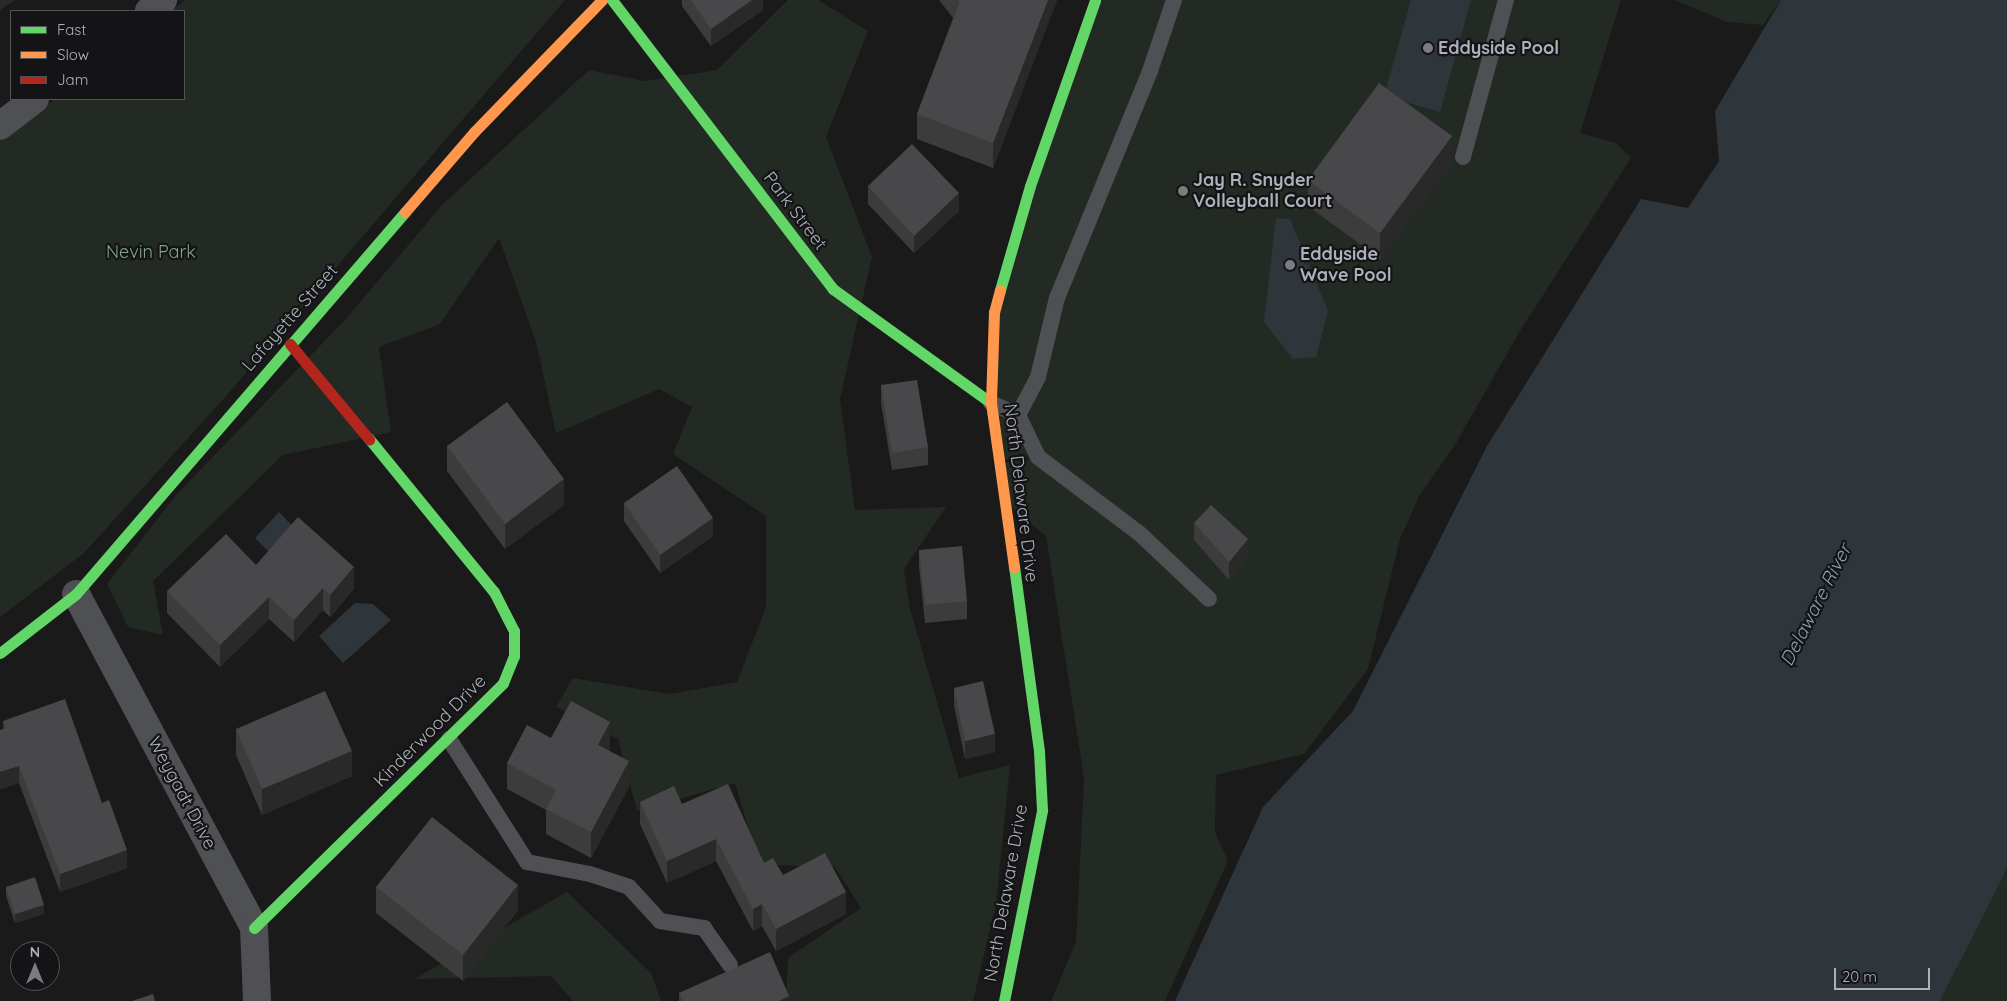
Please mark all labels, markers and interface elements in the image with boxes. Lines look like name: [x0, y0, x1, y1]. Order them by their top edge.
legend: [10, 10, 185, 100]
text: Fast: [57, 20, 86, 39]
place label: Eddyside Pool: [1438, 37, 1559, 59]
marker: Eddyside Pool: [1422, 42, 1434, 54]
text: Slow: [57, 45, 89, 64]
text: Jam: [57, 70, 88, 89]
street label: Park Street: [759, 168, 831, 254]
place label: Jay R. Snyder Volleyball Court: [1193, 170, 1332, 212]
marker: Jay R. Snyder Volleyball Court: [1177, 185, 1189, 197]
park label: Nevin Park: [106, 241, 196, 263]
place label: Eddyside Wave Pool: [1300, 244, 1392, 286]
marker: Eddyside Wave Pool: [1284, 259, 1296, 271]
street label: Lafayette Street: [238, 260, 342, 376]
street label: North Delaware Drive: [999, 402, 1043, 584]
water label: Delaware River: [1775, 540, 1857, 670]
street label: Kinderwood Drive: [369, 670, 491, 792]
street label: Weygadt Drive: [143, 733, 221, 853]
street label: North Delaware Drive: [980, 803, 1032, 983]
north arrow: [10, 941, 60, 991]
text: N: [30, 943, 40, 961]
scale bar: [1837, 958, 1933, 990]
text: 20 m: [1842, 967, 1877, 986]

